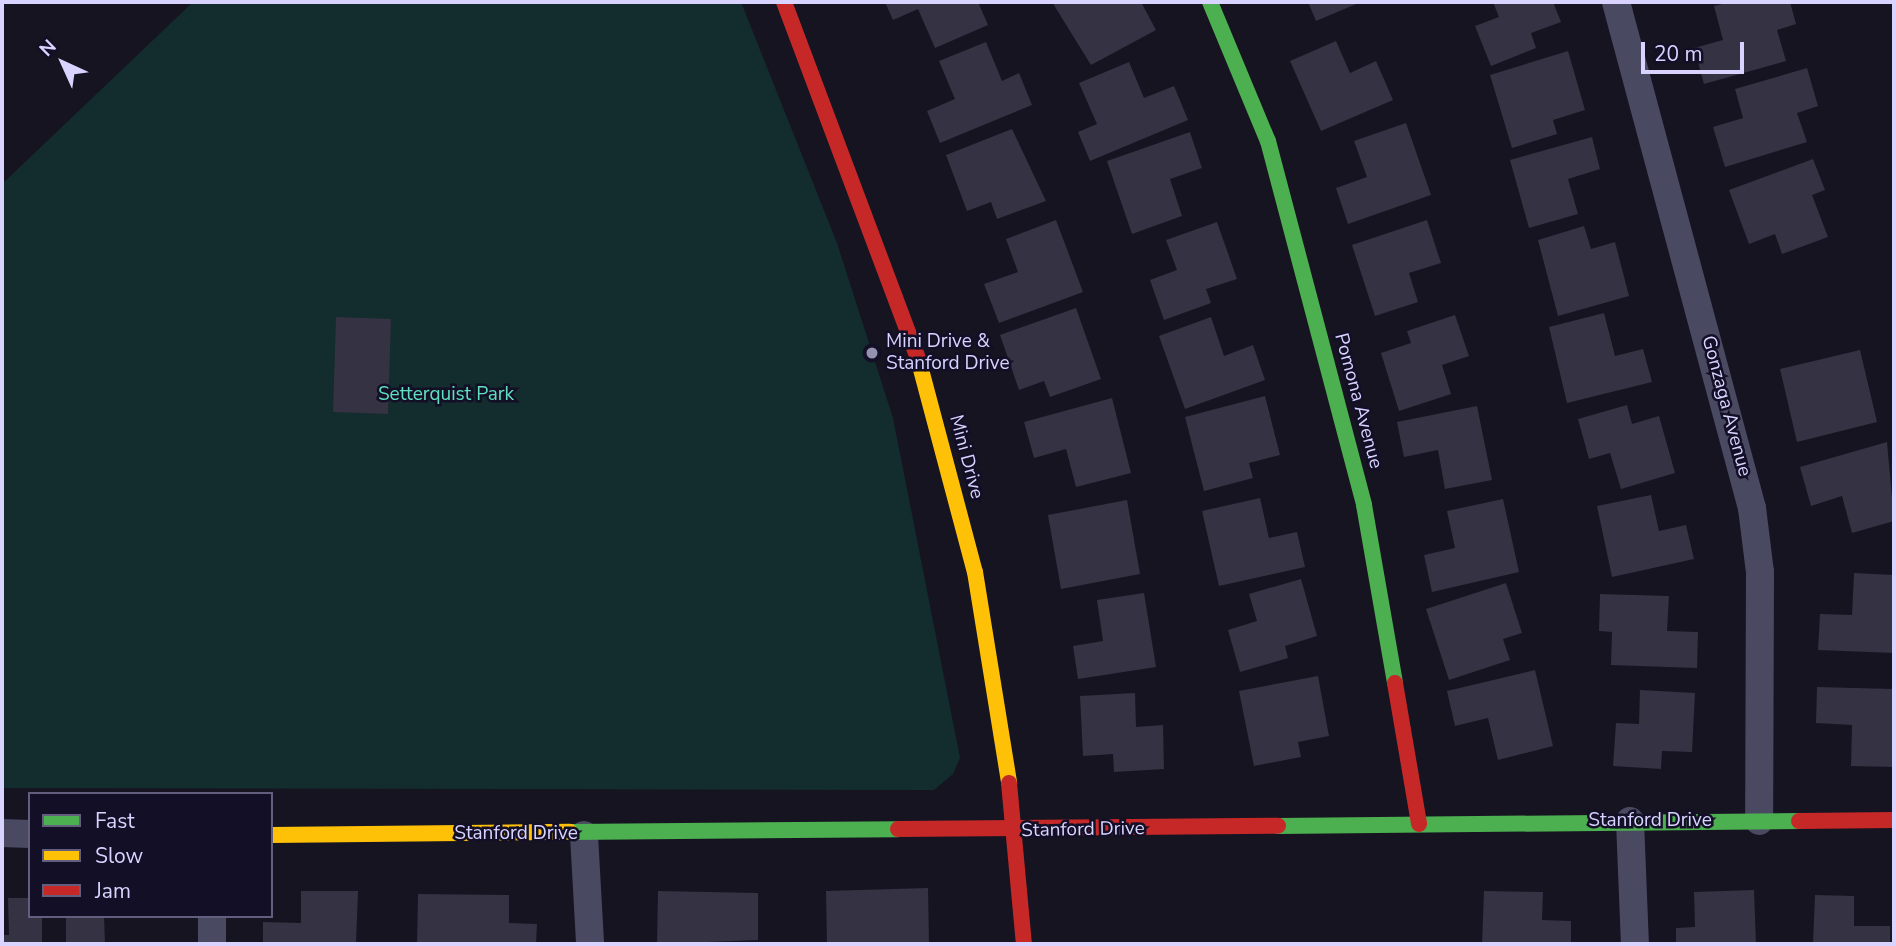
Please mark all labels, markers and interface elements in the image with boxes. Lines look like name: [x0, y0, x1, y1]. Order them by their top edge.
north arrow: [28, 28, 98, 98]
scale bar: [1644, 28, 1747, 72]
text: N: [34, 34, 62, 62]
text: 20 m: [1654, 40, 1703, 68]
place label: Mini Drive & Stanford Drive: [886, 331, 1009, 375]
street label: Pomona Avenue: [1329, 331, 1387, 471]
street label: Gonzaga Avenue: [1696, 333, 1756, 479]
marker: Mini Drive & Stanford Drive: [864, 345, 880, 361]
park label: Setterquist Park: [378, 384, 514, 406]
street label: Mini Drive: [944, 413, 988, 501]
legend: [28, 792, 273, 918]
text: Fast: [95, 807, 135, 835]
street label: Stanford Drive: [1588, 810, 1712, 832]
street label: Stanford Drive: [1021, 818, 1145, 842]
street label: Stanford Drive: [454, 823, 578, 845]
text: Slow: [95, 842, 143, 870]
text: Jam: [95, 877, 131, 905]

